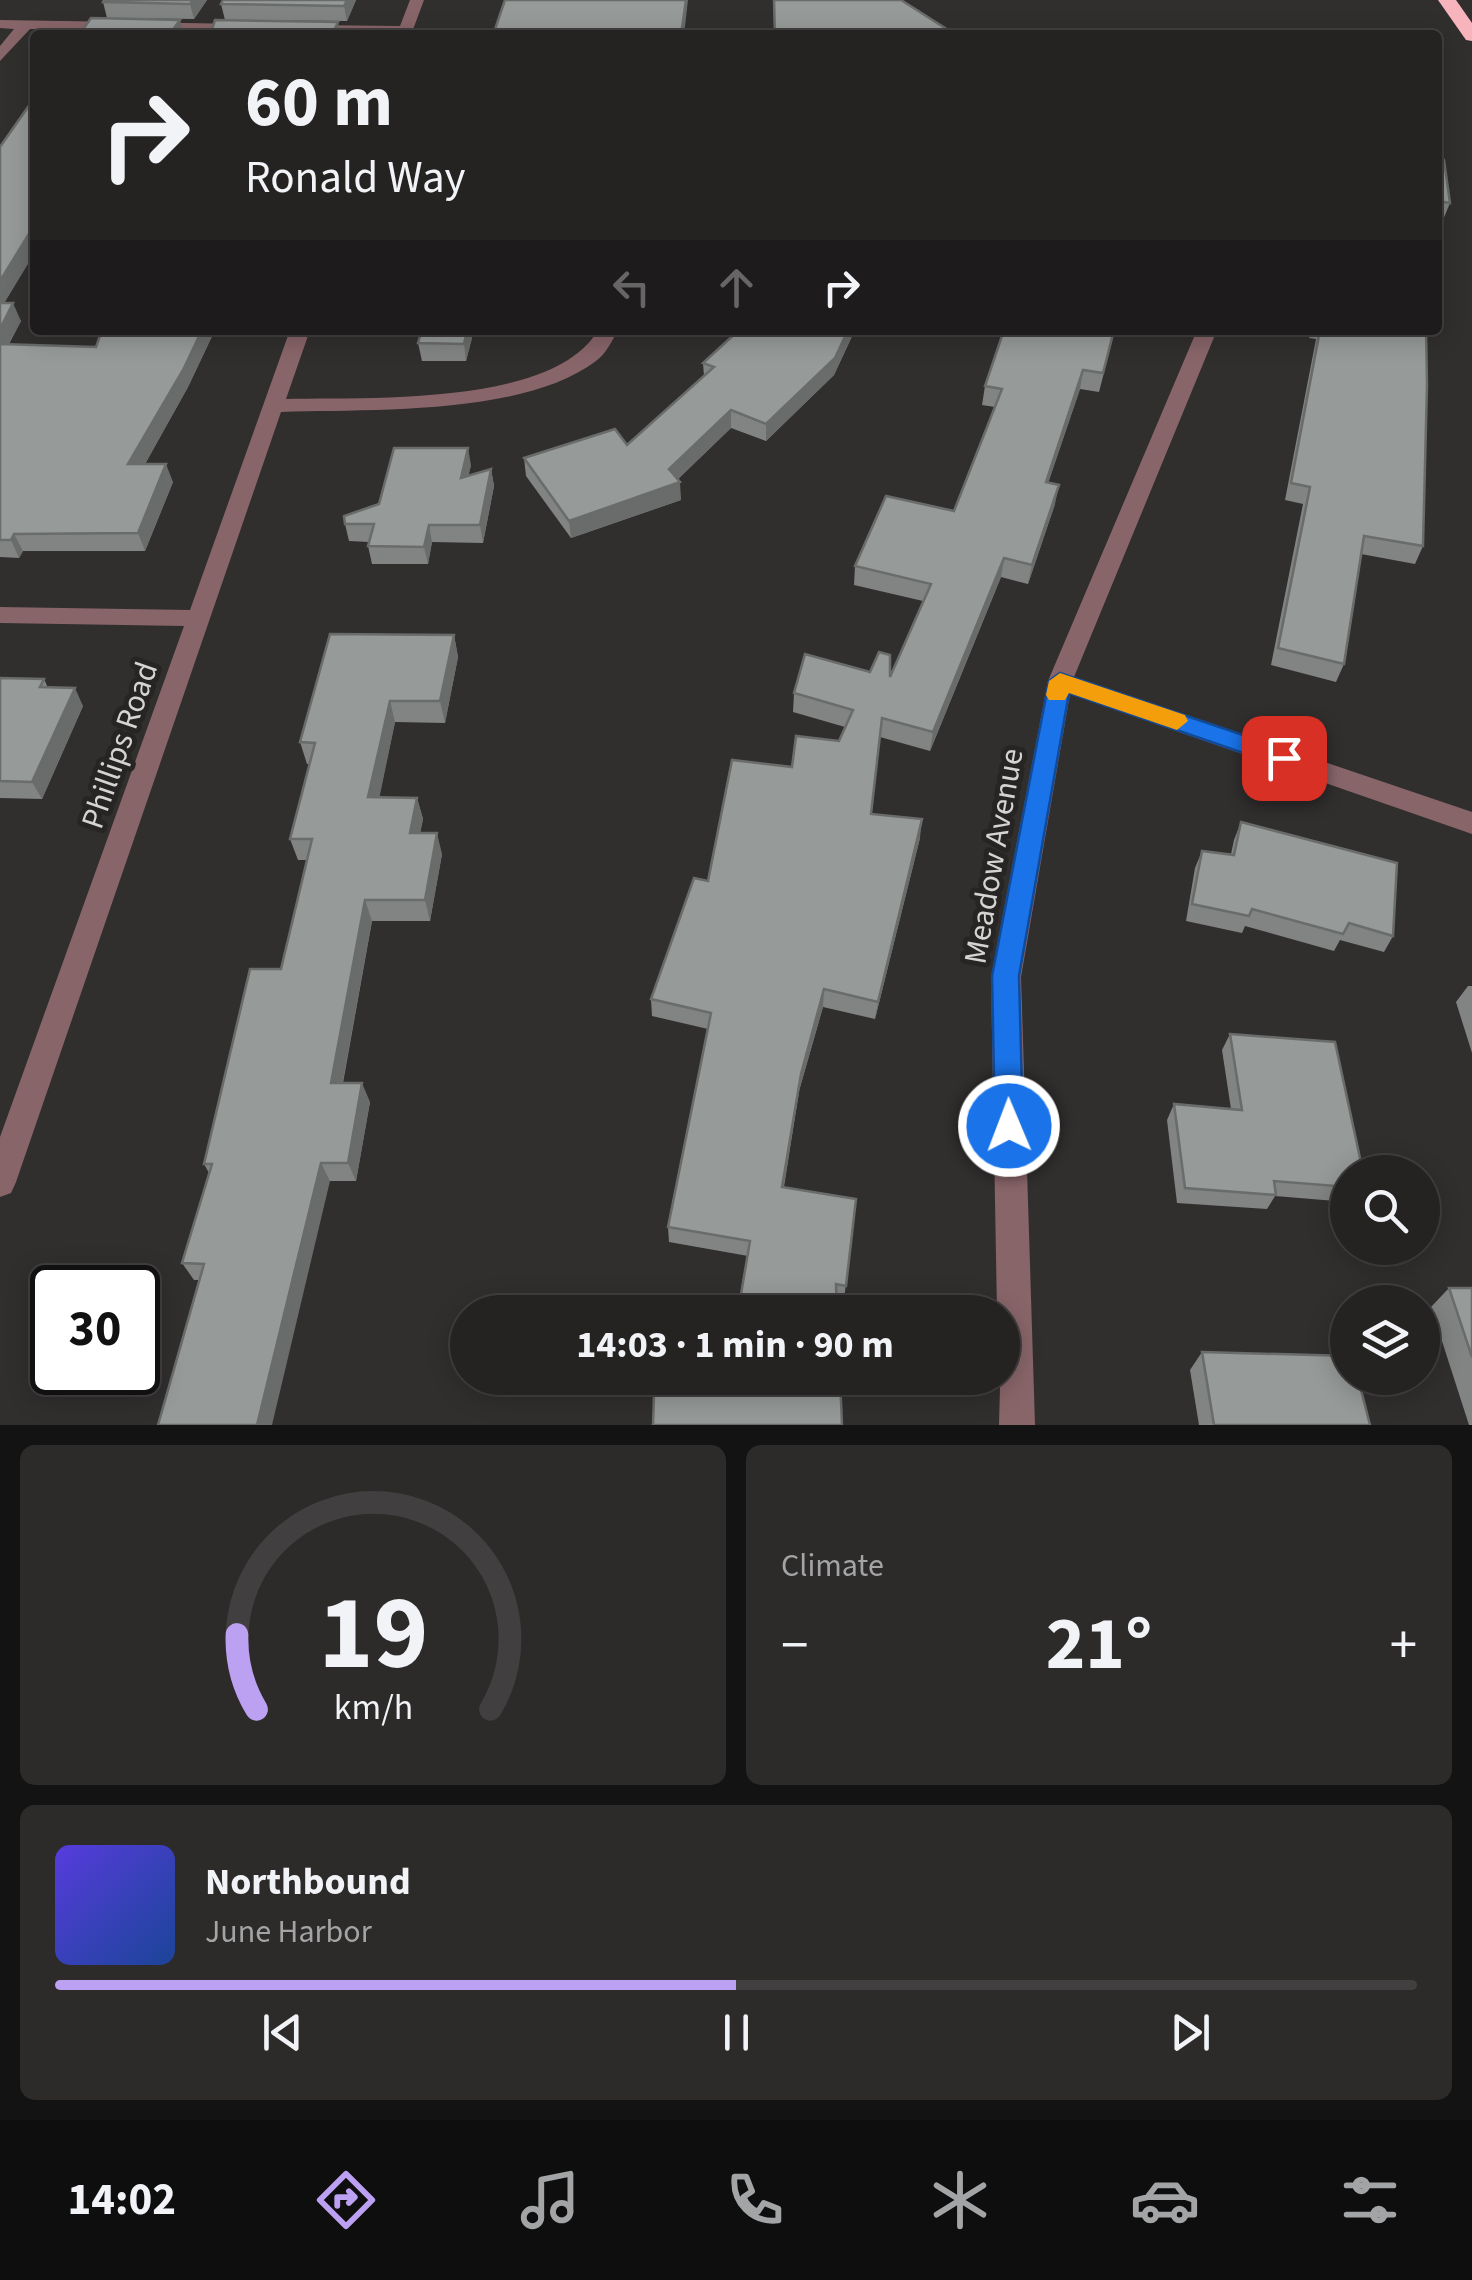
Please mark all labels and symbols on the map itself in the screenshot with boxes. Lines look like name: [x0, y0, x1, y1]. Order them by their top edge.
street label: Phillips Road: [70, 656, 170, 835]
pin: [1242, 716, 1327, 801]
street label: Meadow Avenue: [952, 745, 1036, 967]
position arrow: [957, 1074, 1061, 1178]
speed limit sign: 30: [30, 1265, 160, 1395]

